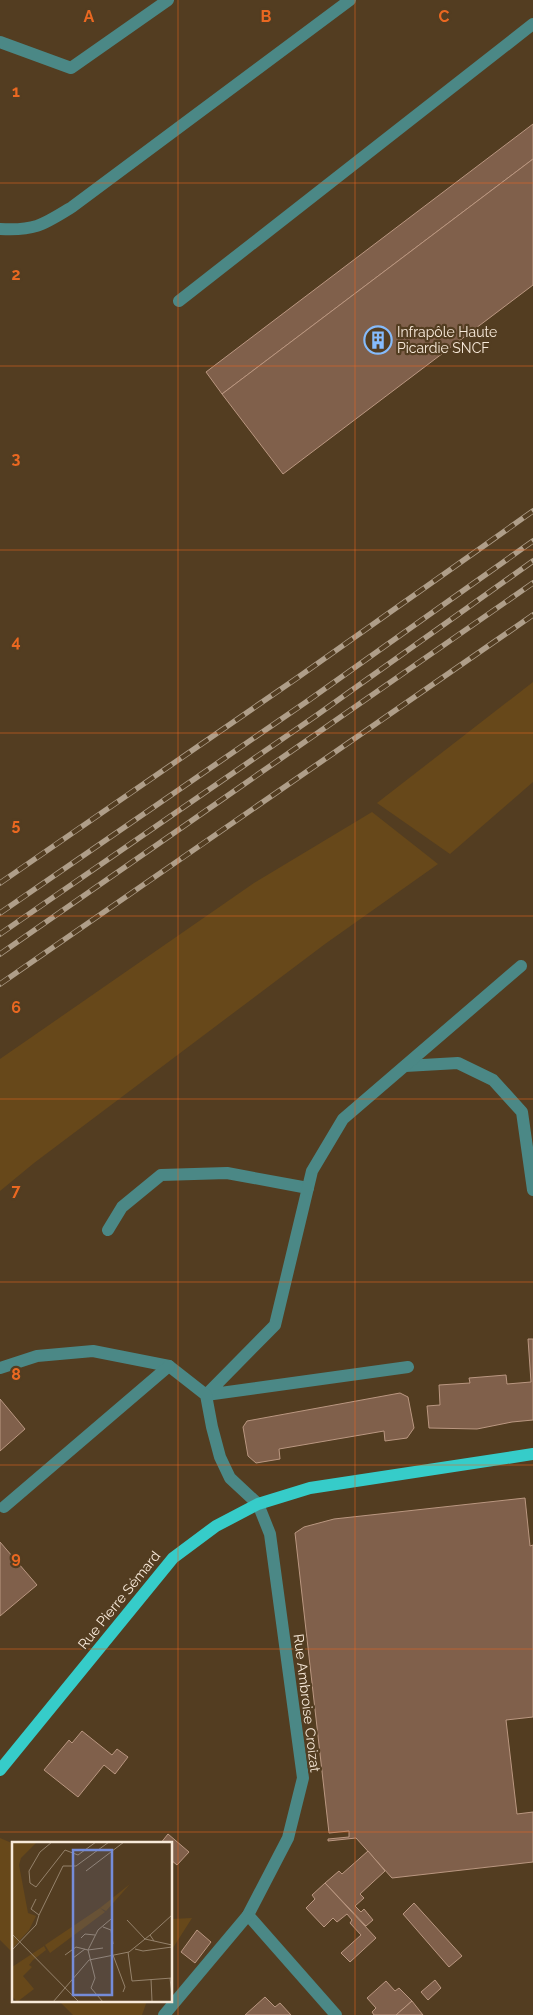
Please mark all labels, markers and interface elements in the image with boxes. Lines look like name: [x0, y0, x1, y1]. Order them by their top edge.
text: A: [84, 7, 95, 26]
text: B: [261, 7, 272, 26]
text: C: [439, 7, 450, 26]
text: 1: [12, 82, 20, 101]
text: 2: [11, 265, 21, 284]
place label: Infrapôle Haute Picardie SNCF: [397, 324, 497, 356]
building icon: Infrapôle Haute Picardie SNCF: [363, 325, 393, 355]
text: 3: [12, 449, 21, 468]
text: 4: [11, 632, 21, 651]
text: 5: [12, 815, 21, 834]
text: 6: [11, 998, 21, 1017]
text: 7: [12, 1181, 21, 1200]
text: 8: [11, 1365, 21, 1384]
text: 9: [11, 1548, 21, 1567]
street label: Rue Pierre Sémard: [75, 1548, 163, 1652]
street label: Rue Ambroise Croizat: [291, 1633, 323, 1773]
inset map: [12, 1842, 172, 2002]

